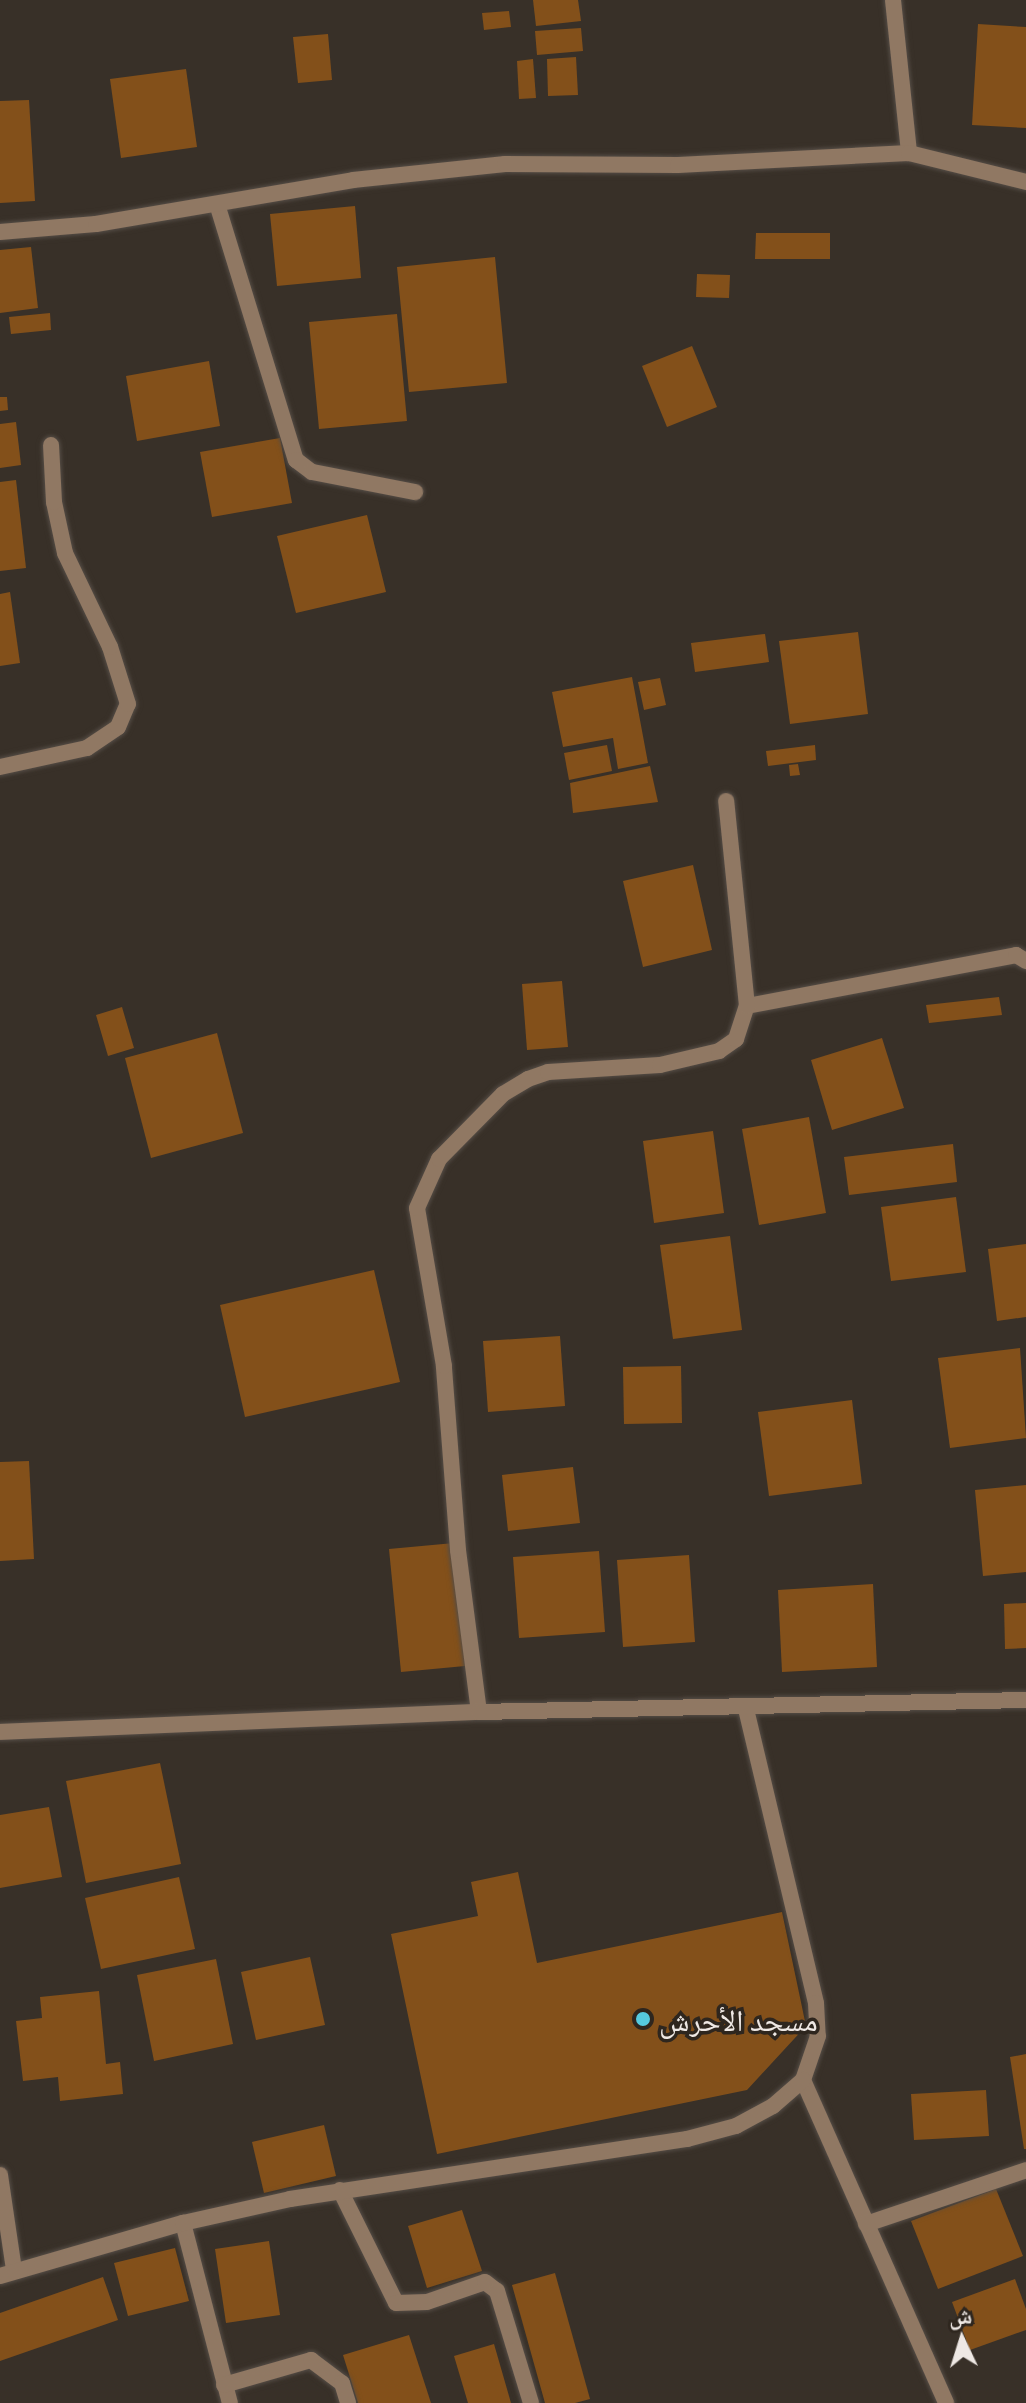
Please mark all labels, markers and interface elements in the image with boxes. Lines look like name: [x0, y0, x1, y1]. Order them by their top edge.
place label: مسجد الأحرش: [659, 2001, 818, 2037]
marker: مسجد الأحرش: [634, 2010, 652, 2028]
north arrow: [922, 2299, 1002, 2379]
text: ش: [948, 2301, 973, 2329]

